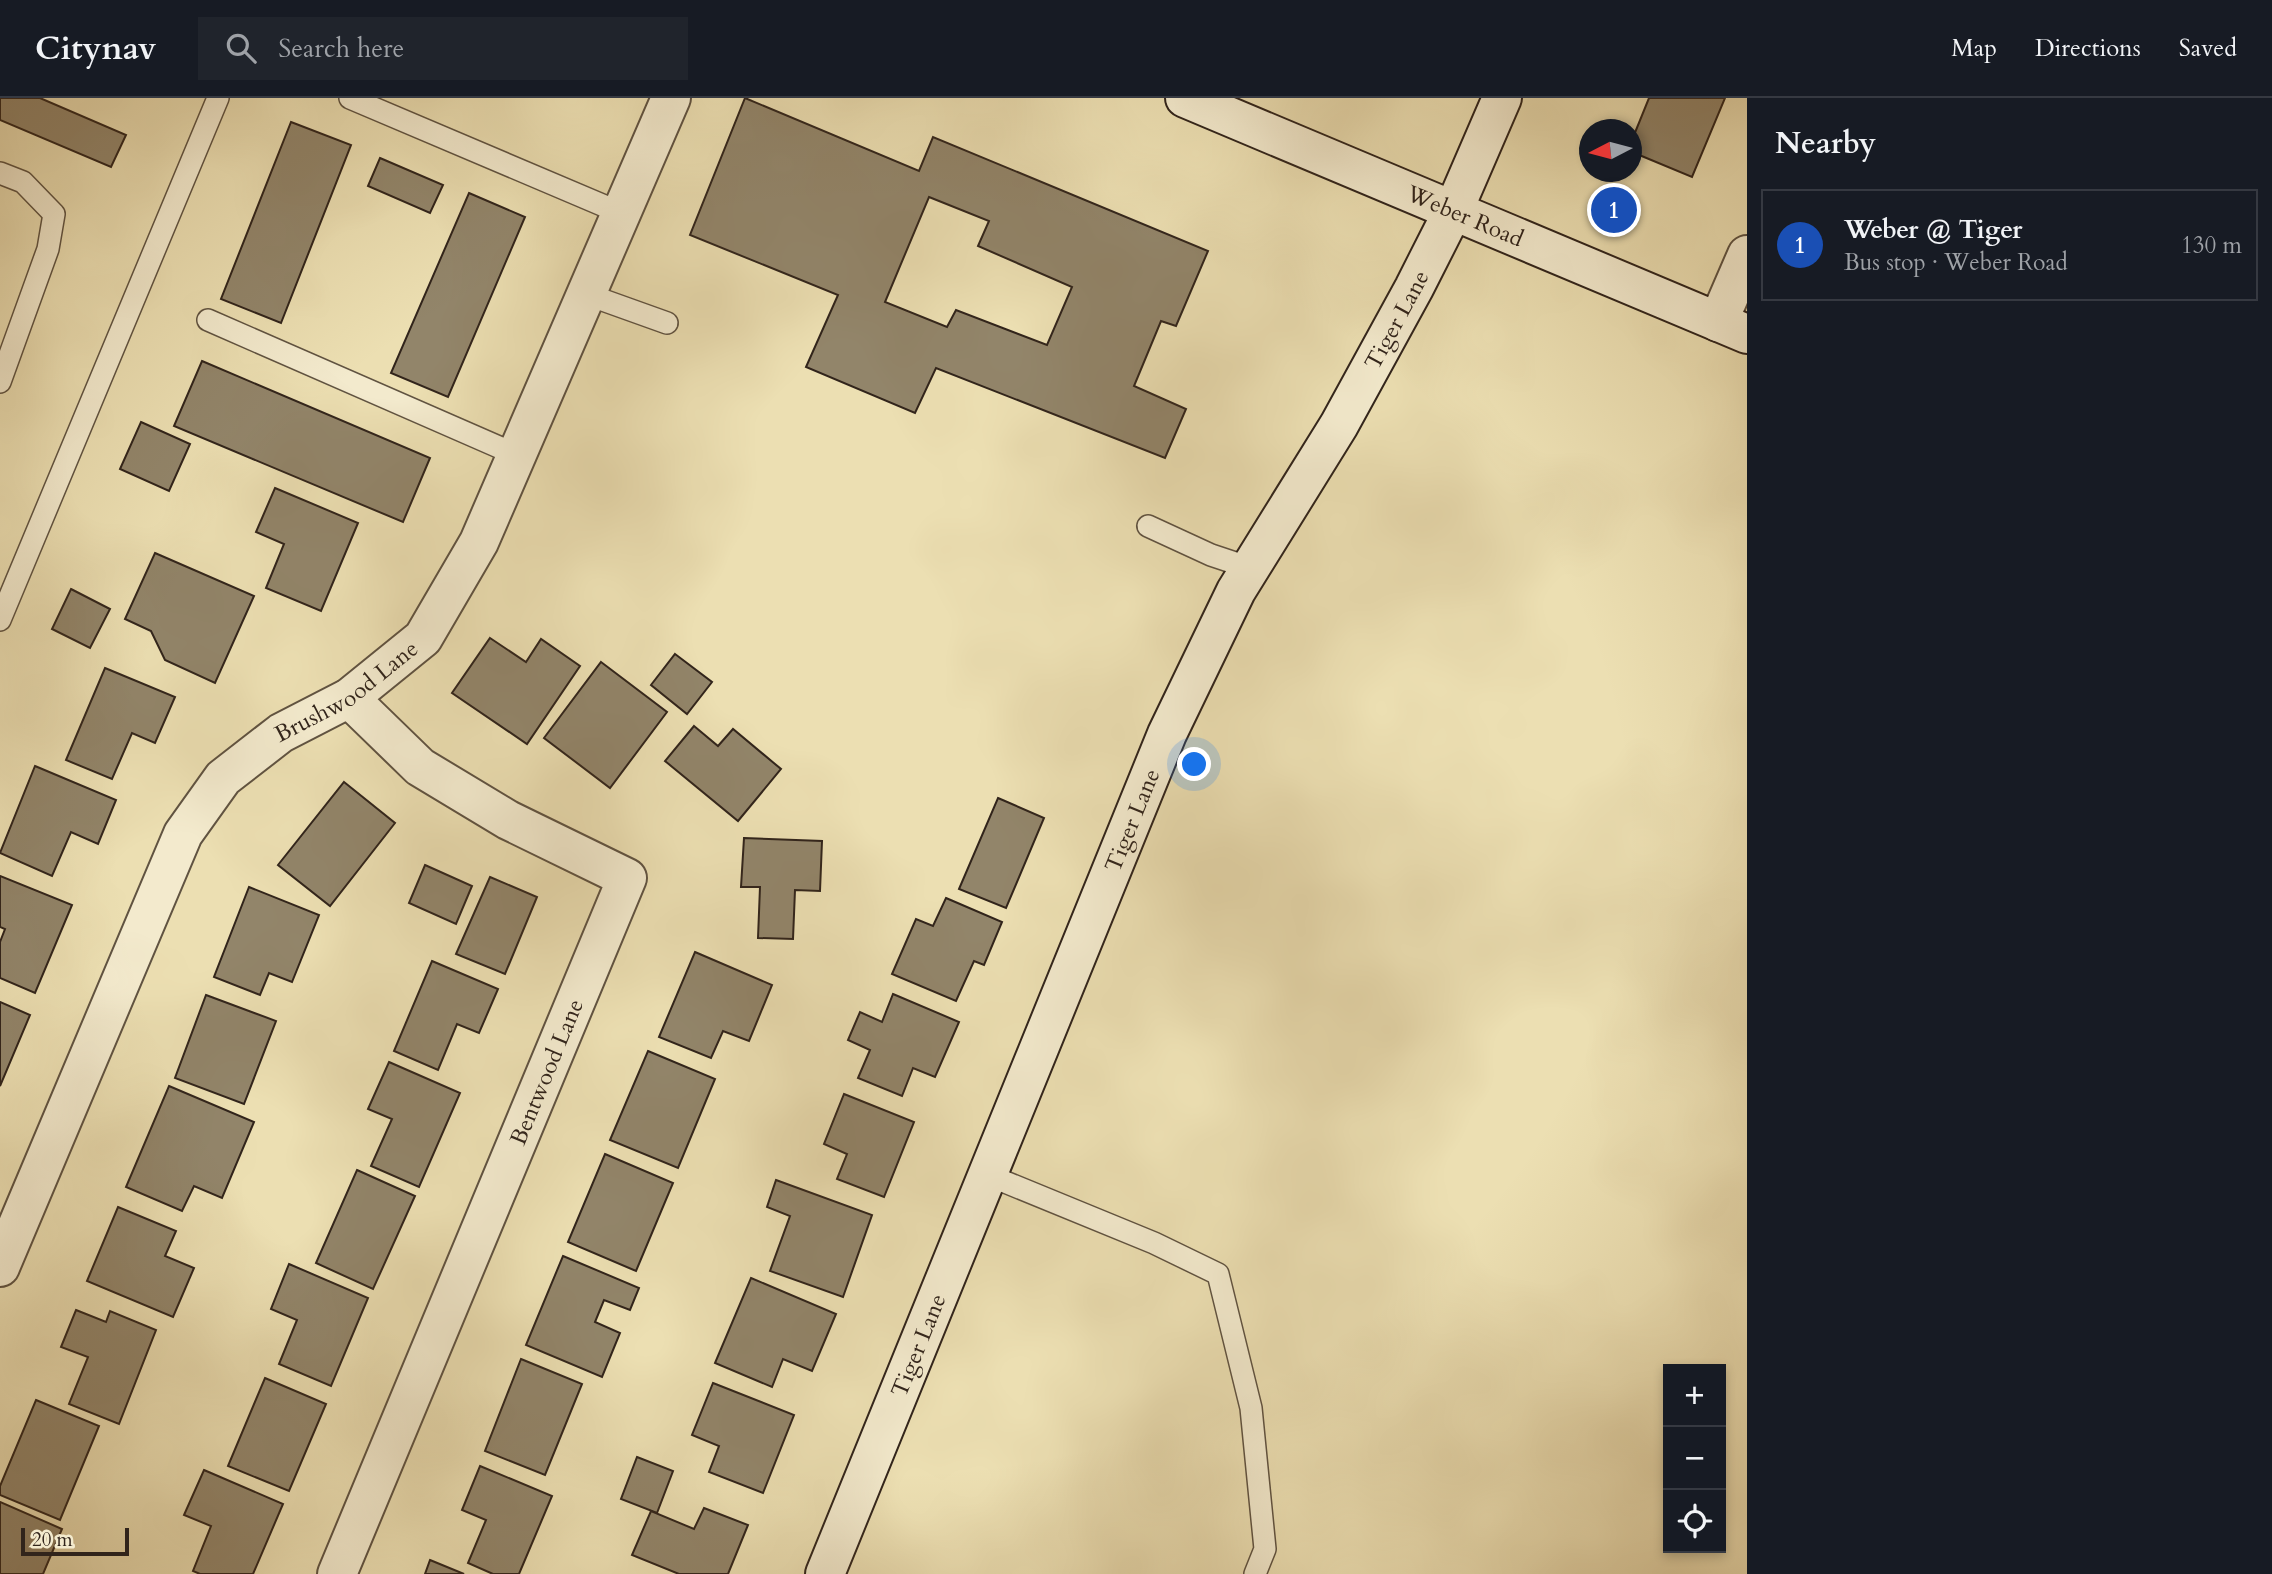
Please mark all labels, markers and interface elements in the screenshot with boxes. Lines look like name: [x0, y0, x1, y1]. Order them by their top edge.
search box: [198, 17, 688, 80]
text: Citynav: [35, 26, 156, 71]
icon: search: [222, 29, 260, 67]
text: Search here: [278, 31, 404, 66]
text: Map: [1951, 32, 1997, 65]
text: Directions: [2035, 32, 2141, 65]
text: Saved: [2179, 32, 2237, 65]
north arrow: [1579, 119, 1642, 182]
text: Nearby: [1775, 123, 1876, 164]
street label: Weber Road: [1401, 178, 1529, 255]
pin: 1: [1591, 184, 1637, 236]
text: Weber @ Tiger: [1844, 212, 2023, 247]
text: 1: [1794, 230, 1806, 261]
text: 130 m: [2181, 230, 2242, 261]
text: Bus stop · Weber Road: [1844, 247, 2068, 278]
street label: Tiger Lane: [1357, 265, 1436, 375]
street label: Brushwood Lane: [269, 633, 425, 750]
your location: [1177, 747, 1211, 781]
street label: Tiger Lane: [1098, 764, 1167, 876]
street label: Bentwood Lane: [502, 994, 591, 1150]
street label: Tiger Lane: [884, 1289, 953, 1402]
map controls: [1663, 1364, 1726, 1553]
button: +: [1663, 1364, 1726, 1427]
button: −: [1663, 1427, 1726, 1490]
button: locate: [1663, 1490, 1726, 1553]
scale bar: [21, 1525, 130, 1557]
text: 20 m: [32, 1527, 73, 1553]

